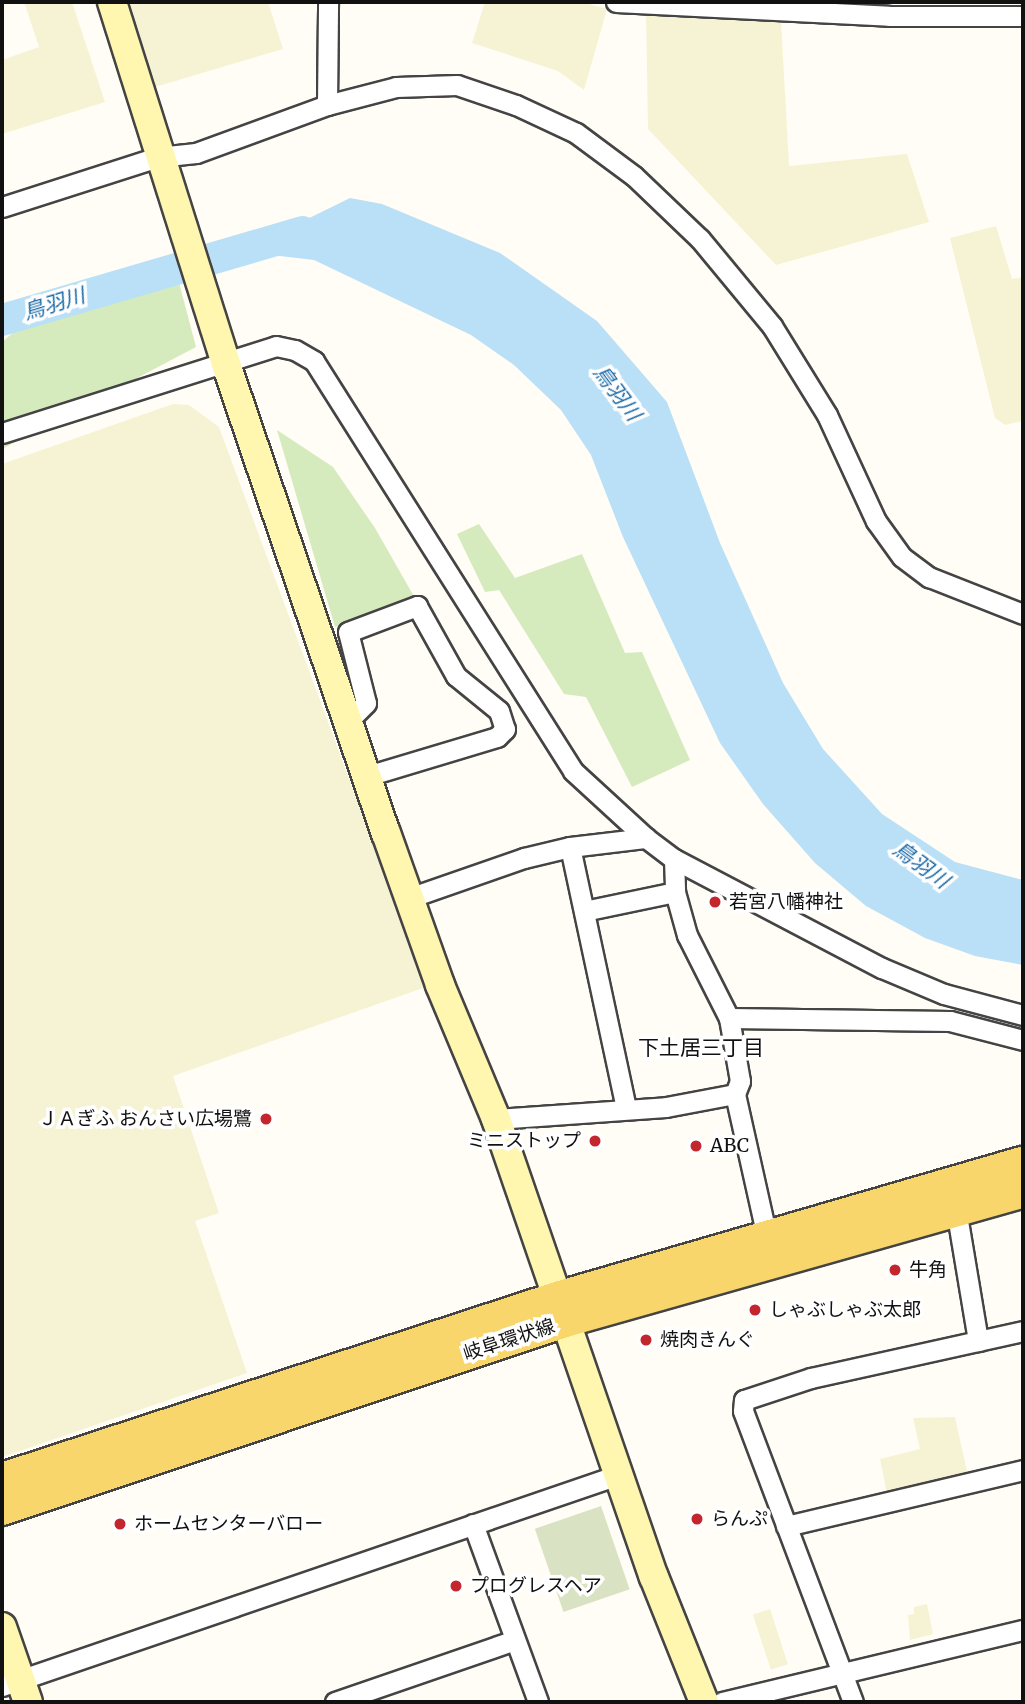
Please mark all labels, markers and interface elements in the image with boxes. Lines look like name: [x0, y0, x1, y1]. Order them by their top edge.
water label: 鳥羽川: [20, 283, 88, 325]
water label: 鳥羽川: [588, 360, 646, 426]
water label: 鳥羽川: [888, 836, 954, 894]
place label: 若宮八幡神社: [729, 891, 843, 913]
marker: 若宮八幡神社: [707, 894, 723, 910]
district label: 下土居三丁目: [638, 1035, 764, 1061]
place label: ＪＡぎふ おんさい広場鷺: [38, 1108, 252, 1130]
marker: ＪＡぎふ おんさい広場鷺: [258, 1111, 274, 1127]
place label: ミニストップ: [467, 1130, 581, 1152]
marker: ミニストップ: [587, 1133, 603, 1149]
place label: ABC: [710, 1135, 749, 1157]
marker: ABC: [688, 1138, 704, 1154]
place label: 牛角: [909, 1259, 947, 1281]
marker: 牛角: [887, 1262, 903, 1278]
place label: しゃぶしゃぶ太郎: [769, 1299, 921, 1321]
marker: しゃぶしゃぶ太郎: [747, 1302, 763, 1318]
street label: 岐阜環状線: [460, 1314, 558, 1366]
place label: 焼肉きんぐ: [660, 1329, 755, 1351]
marker: 焼肉きんぐ: [638, 1332, 654, 1348]
place label: らんぷ: [711, 1508, 768, 1530]
marker: らんぷ: [689, 1511, 705, 1527]
place label: ホームセンターバロー: [134, 1513, 324, 1535]
marker: ホームセンターバロー: [112, 1516, 128, 1532]
place label: プログレスヘア: [470, 1575, 603, 1597]
marker: プログレスヘア: [448, 1578, 464, 1594]

